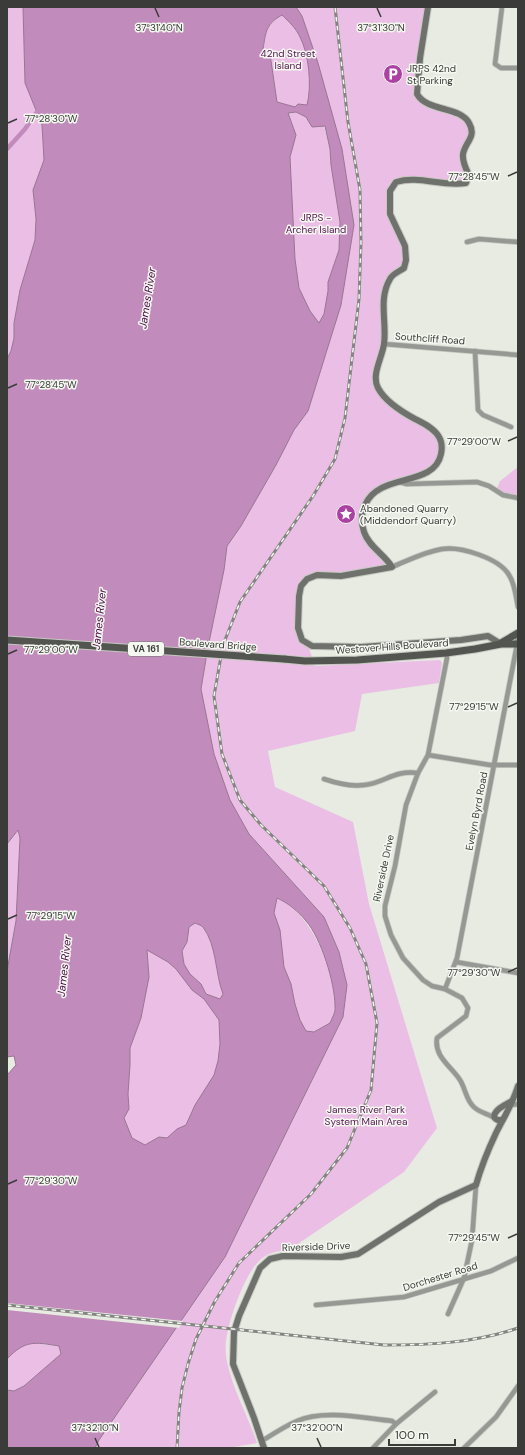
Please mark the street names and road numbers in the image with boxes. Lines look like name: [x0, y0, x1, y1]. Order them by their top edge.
street label: Southcliff Road: [394, 330, 465, 347]
street label: Boulevard Bridge: [179, 635, 258, 654]
street label: Westover Hills Boulevard: [335, 636, 449, 657]
road number: VA 161: [128, 642, 164, 656]
street label: Evelyn Byrd Road: [462, 771, 490, 852]
street label: Riverside Drive: [370, 833, 397, 903]
street label: Riverside Drive: [282, 1239, 351, 1254]
street label: Dorchester Road: [401, 1259, 479, 1294]

